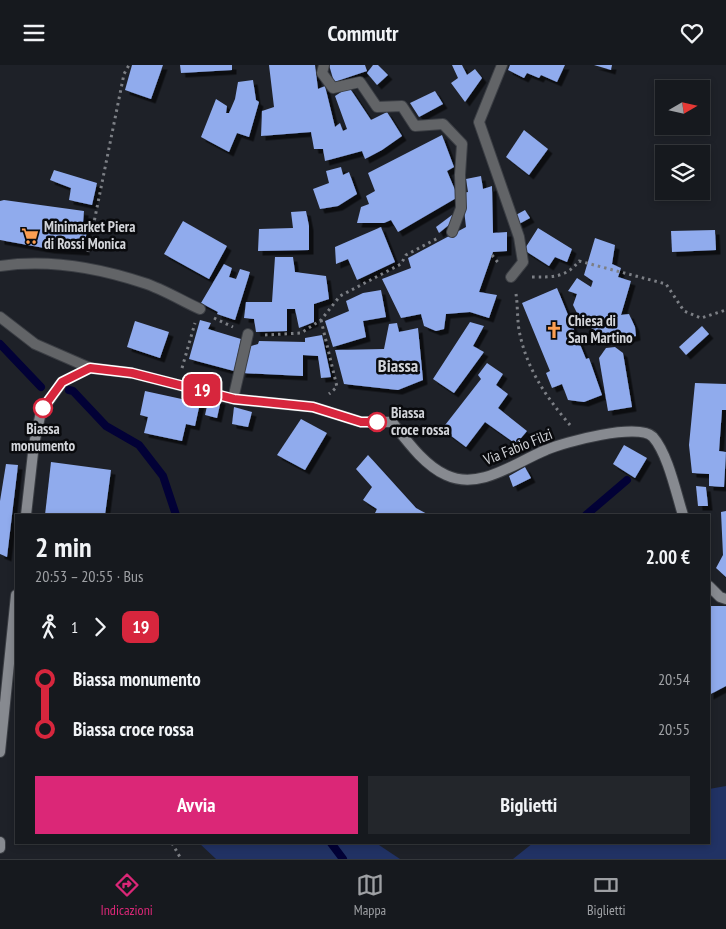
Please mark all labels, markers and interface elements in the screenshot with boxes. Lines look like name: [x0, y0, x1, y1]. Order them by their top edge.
icon: menu: [20, 19, 48, 47]
text: Commutr: [327, 19, 399, 47]
icon: heart: [678, 19, 706, 47]
north arrow: [655, 80, 710, 135]
map controls: [655, 80, 710, 200]
button: layers: [655, 145, 710, 200]
place label: Minimarket Piera di Rossi Monica: [44, 217, 135, 253]
supermarket icon: Minimarket Piera di Rossi Monica: [20, 226, 40, 246]
place label: Chiesa di San Martino: [568, 311, 633, 347]
church icon: Chiesa di San Martino: [544, 320, 564, 340]
district label: Biassa: [378, 354, 418, 377]
line badge: 19: [180, 374, 224, 406]
text: 19: [193, 378, 211, 401]
marker: Biassa monumento: [33, 398, 53, 418]
place label: Biassa croce rossa: [391, 403, 450, 439]
marker: Biassa croce rossa: [367, 412, 387, 432]
place label: Biassa monumento: [11, 419, 75, 455]
street label: Via Fabio Filzi: [480, 424, 555, 469]
text: 2 min: [35, 528, 92, 565]
text: 2.00 €: [646, 545, 690, 569]
text: 20:53 – 20:55 · Bus: [35, 566, 143, 586]
icon: walk: [35, 613, 63, 641]
icon: forward: [86, 613, 114, 641]
text: 19: [132, 615, 149, 638]
text: 1: [71, 617, 78, 637]
text: Biassa monumento: [73, 667, 201, 691]
text: 20:54: [658, 669, 690, 689]
text: Biassa croce rossa: [73, 717, 194, 741]
text: 20:55: [658, 719, 690, 739]
button: Avvia: [35, 776, 358, 834]
button: Biglietti: [368, 776, 690, 834]
tab: Indicazioni: [100, 871, 153, 919]
tab: Mappa: [354, 871, 386, 919]
tab: Biglietti: [587, 871, 626, 919]

